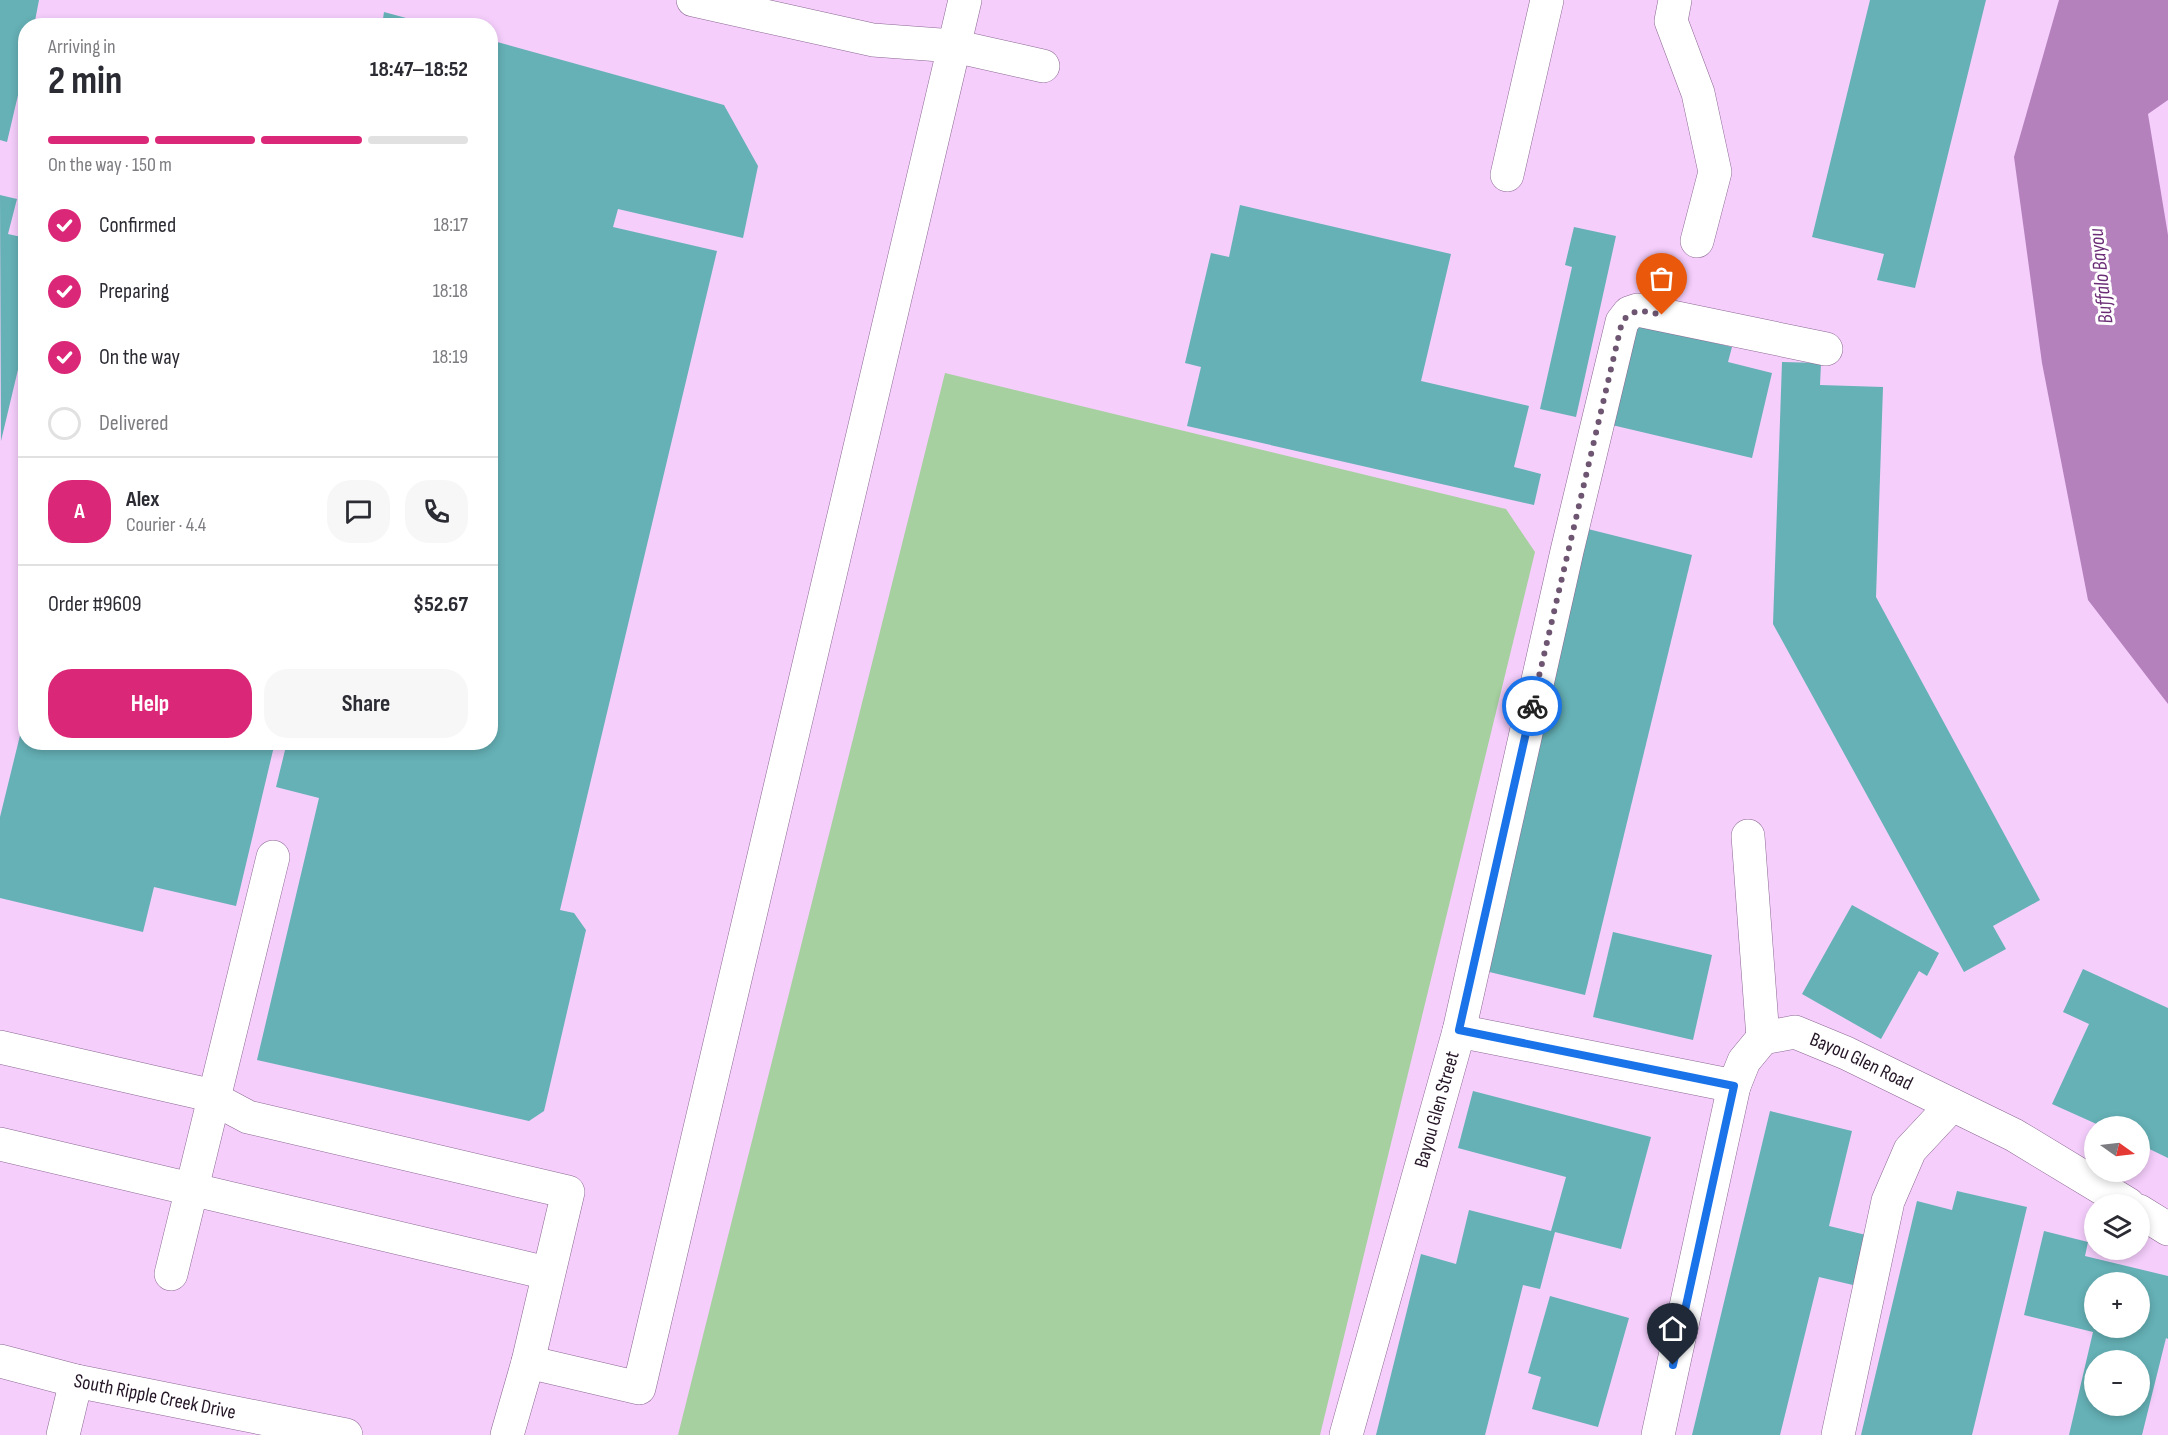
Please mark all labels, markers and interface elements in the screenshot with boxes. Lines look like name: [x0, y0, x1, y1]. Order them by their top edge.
text: Arriving in: [48, 35, 116, 59]
text: 18:47–18:52: [370, 56, 468, 83]
text: 2 min: [48, 58, 122, 105]
text: On the way · 150 m: [48, 153, 172, 177]
icon: check: [48, 209, 81, 242]
text: Confirmed: [99, 212, 176, 239]
text: 18:17: [434, 213, 468, 237]
water label: Buffalo Bayou: [2084, 227, 2118, 325]
pin: [1636, 253, 1687, 315]
icon: bag: [1645, 262, 1678, 295]
icon: check: [48, 275, 81, 308]
text: Preparing: [99, 278, 169, 305]
text: 18:18: [433, 279, 468, 303]
icon: check: [48, 341, 81, 374]
text: On the way: [99, 344, 180, 371]
text: 18:19: [433, 345, 468, 369]
text: Delivered: [99, 410, 168, 437]
button: chat: [327, 480, 390, 543]
button: phone: [405, 480, 468, 543]
text: Alex: [126, 486, 159, 513]
text: A: [74, 498, 85, 525]
text: Courier · 4.4: [126, 513, 206, 537]
text: Order #9609: [48, 591, 142, 618]
text: $52.67: [413, 591, 468, 618]
button: Help: [48, 669, 252, 738]
button: Share: [264, 669, 468, 738]
courier: [1502, 676, 1562, 736]
icon: bike: [1516, 690, 1549, 723]
street label: Bayou Glen Road: [1806, 1027, 1917, 1096]
street label: Bayou Glen Street: [1409, 1049, 1465, 1170]
north arrow: [2084, 1116, 2150, 1182]
map controls: [2084, 1116, 2150, 1416]
button: layers: [2084, 1194, 2150, 1260]
button: +: [2084, 1272, 2150, 1338]
pin: [1647, 1303, 1698, 1365]
icon: home: [1656, 1312, 1689, 1345]
button: −: [2084, 1350, 2150, 1416]
street label: South Ripple Creek Drive: [72, 1369, 238, 1425]

